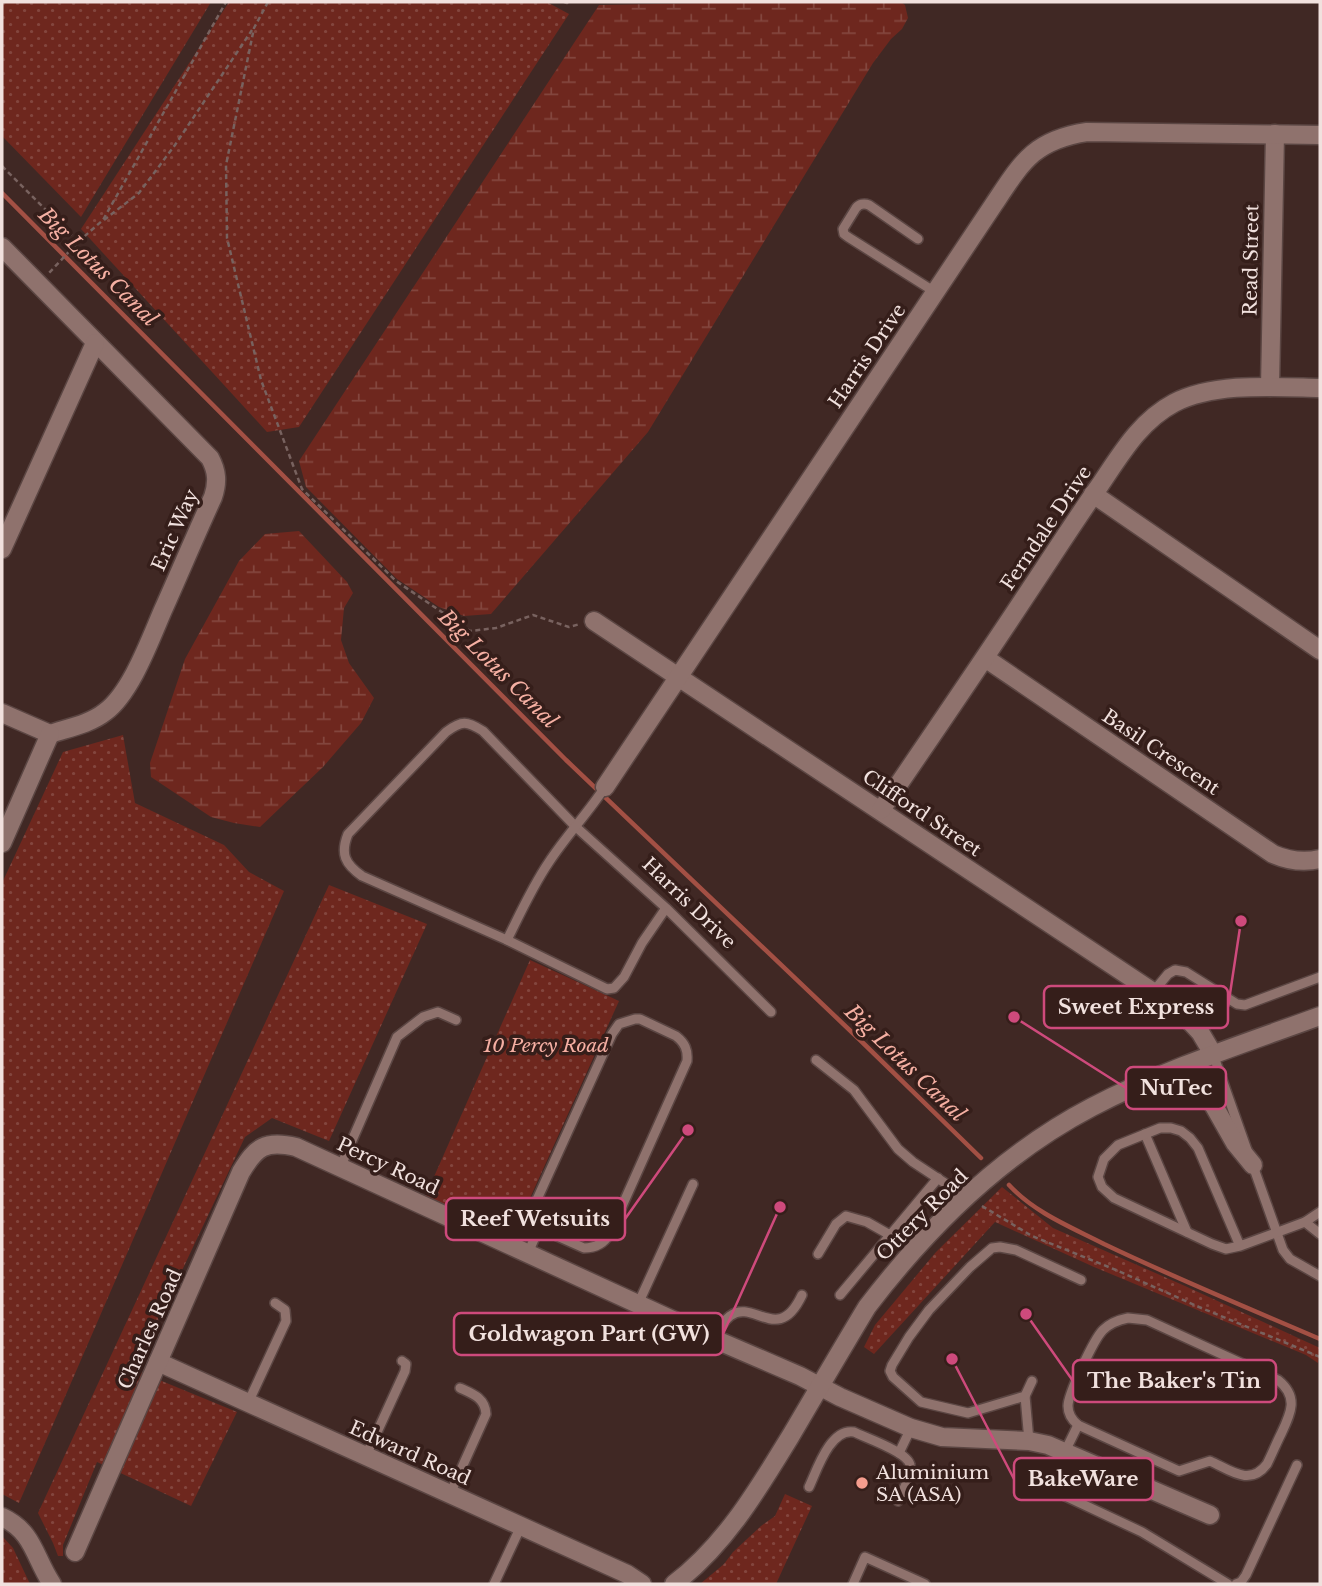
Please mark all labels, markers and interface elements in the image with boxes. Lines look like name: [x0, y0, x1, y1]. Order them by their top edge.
water label: Big Lotus Canal: [32, 201, 163, 332]
street label: Read Street: [1239, 203, 1263, 316]
street label: Harris Drive: [824, 299, 910, 413]
street label: Ferndale Drive: [996, 461, 1096, 595]
street label: Eric Way: [147, 486, 203, 574]
water label: Big Lotus Canal: [432, 603, 563, 734]
street label: Basil Crescent: [1098, 704, 1225, 800]
street label: Clifford Street: [858, 765, 986, 862]
street label: Harris Drive: [637, 853, 741, 953]
callout: Sweet Express: [1044, 986, 1228, 1028]
text: Sweet Express: [1058, 994, 1214, 1020]
water label: Big Lotus Canal: [838, 998, 971, 1127]
park label: 10 Percy Road: [482, 1034, 609, 1057]
callout: NuTec: [1126, 1067, 1226, 1109]
text: NuTec: [1140, 1075, 1213, 1101]
street label: Percy Road: [333, 1132, 443, 1200]
street label: Ottery Road: [871, 1164, 973, 1266]
callout: Reef Wetsuits: [446, 1198, 625, 1240]
text: Reef Wetsuits: [460, 1206, 610, 1232]
street label: Charles Road: [113, 1265, 187, 1393]
callout: Goldwagon Part (GW): [454, 1313, 723, 1355]
text: Goldwagon Part (GW): [469, 1321, 710, 1347]
callout: The Baker's Tin: [1073, 1360, 1276, 1402]
text: The Baker's Tin: [1087, 1368, 1261, 1394]
street label: Edward Road: [346, 1416, 475, 1490]
callout: BakeWare: [1014, 1458, 1153, 1500]
place label: Aluminium SA (ASA): [875, 1461, 989, 1506]
text: BakeWare: [1027, 1466, 1139, 1492]
marker: Aluminium SA (ASA): [854, 1475, 870, 1491]

